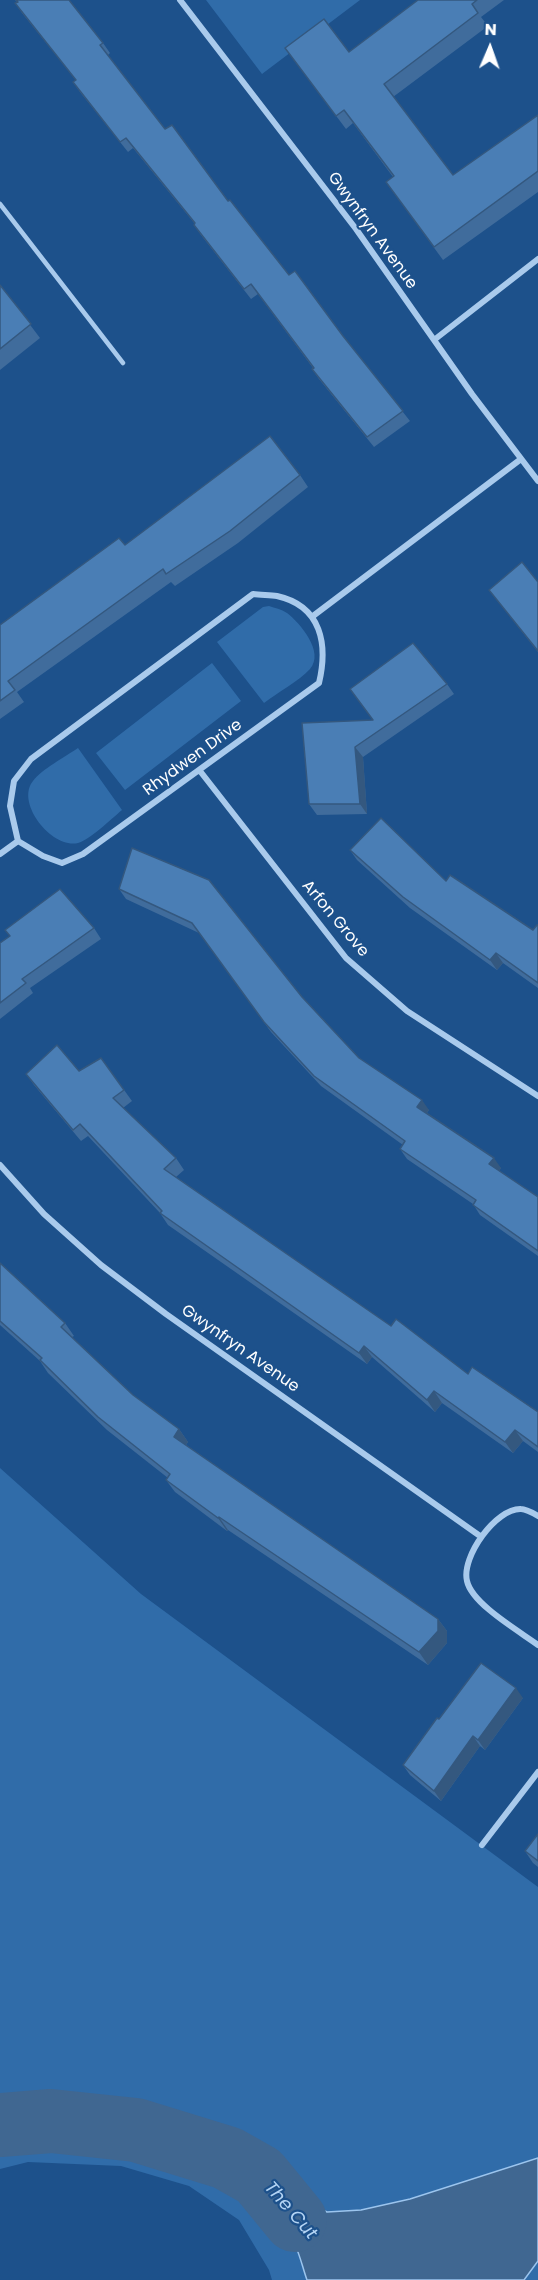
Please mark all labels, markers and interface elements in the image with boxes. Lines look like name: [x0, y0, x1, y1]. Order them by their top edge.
north arrow: [460, 18, 520, 78]
text: N: [484, 18, 497, 41]
street label: Gwynfryn Avenue: [323, 169, 421, 293]
street label: Rhydwen Drive: [140, 716, 246, 800]
street label: Arfon Grove: [297, 877, 373, 961]
street label: Gwynfryn Avenue: [177, 1301, 303, 1397]
water label: The Cut: [259, 2178, 321, 2244]

